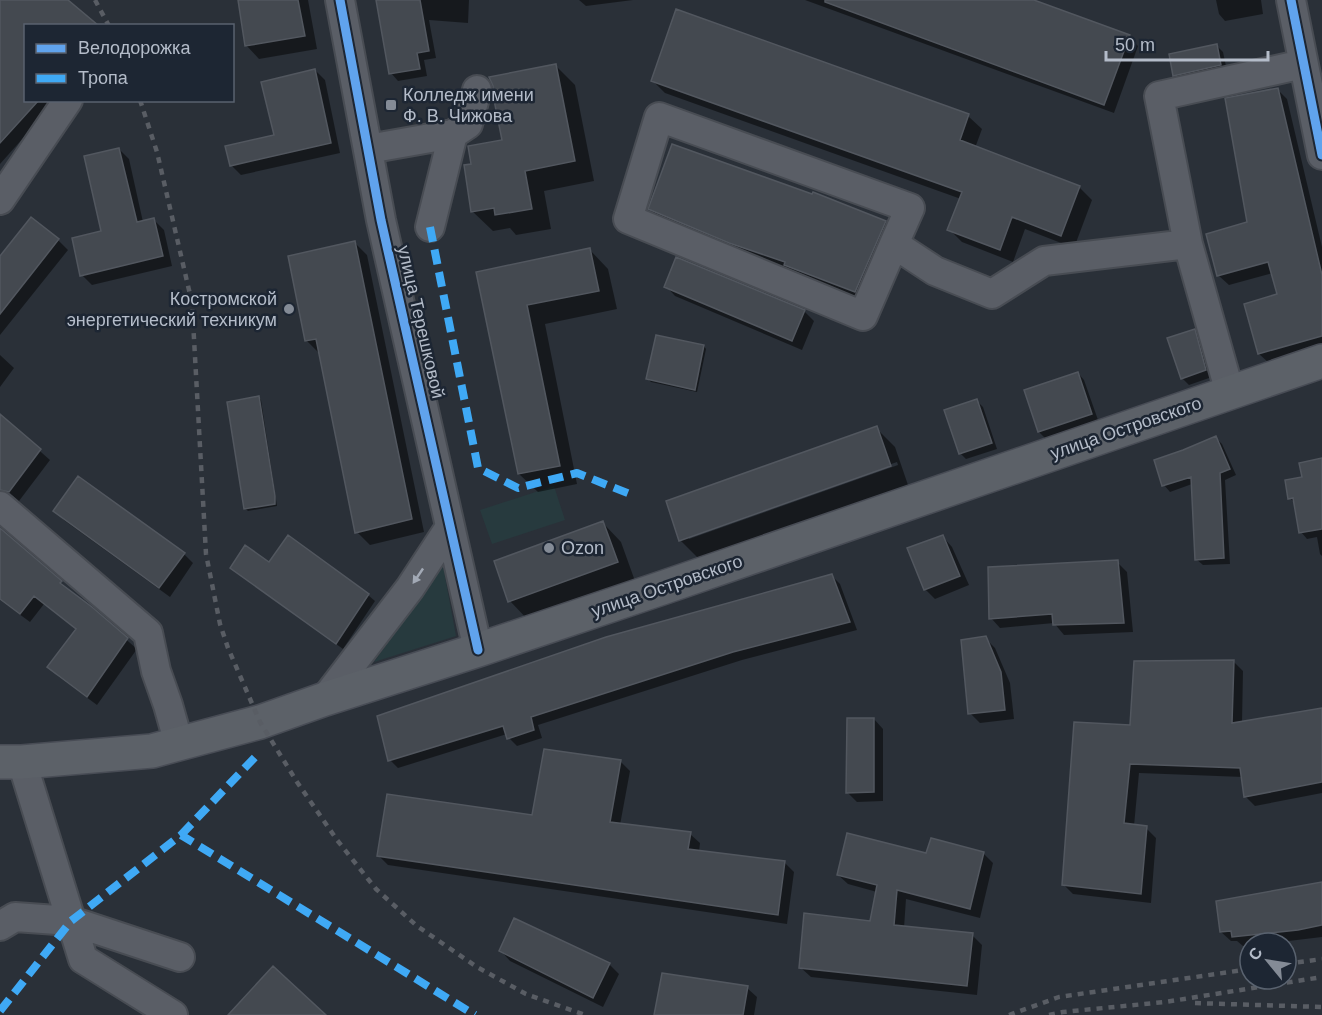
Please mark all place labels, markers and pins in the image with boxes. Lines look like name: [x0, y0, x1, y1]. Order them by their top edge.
place label: Колледж имени Ф. В. Чижова: [403, 85, 534, 126]
marker: Колледж имени Ф. В. Чижова: [384, 98, 398, 112]
place label: Костромской энергетический техникум: [67, 289, 277, 330]
marker: Костромской энергетический техникум: [282, 302, 296, 316]
place label: Ozon: [561, 538, 604, 558]
marker: Ozon: [542, 541, 556, 555]

